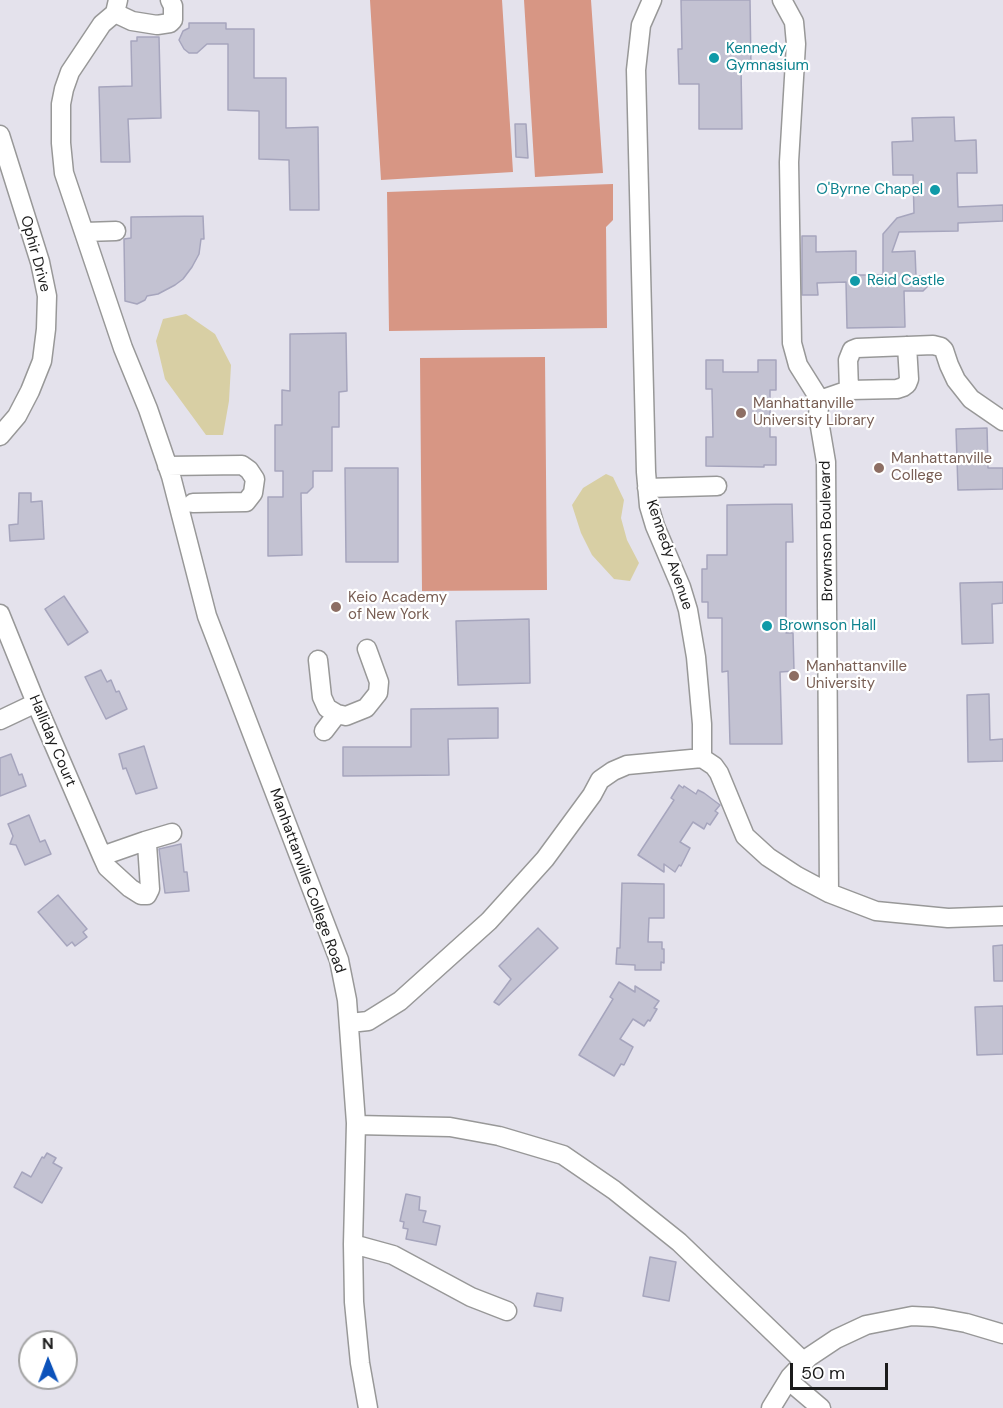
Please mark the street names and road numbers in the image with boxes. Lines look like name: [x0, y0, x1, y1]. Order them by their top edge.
street label: Ophir Drive: [16, 214, 54, 294]
street label: Brownson Boulevard: [817, 461, 837, 601]
street label: Kennedy Avenue: [642, 498, 696, 612]
street label: Halliday Court: [25, 692, 79, 790]
street label: Manhattanville College Road: [265, 786, 349, 976]

